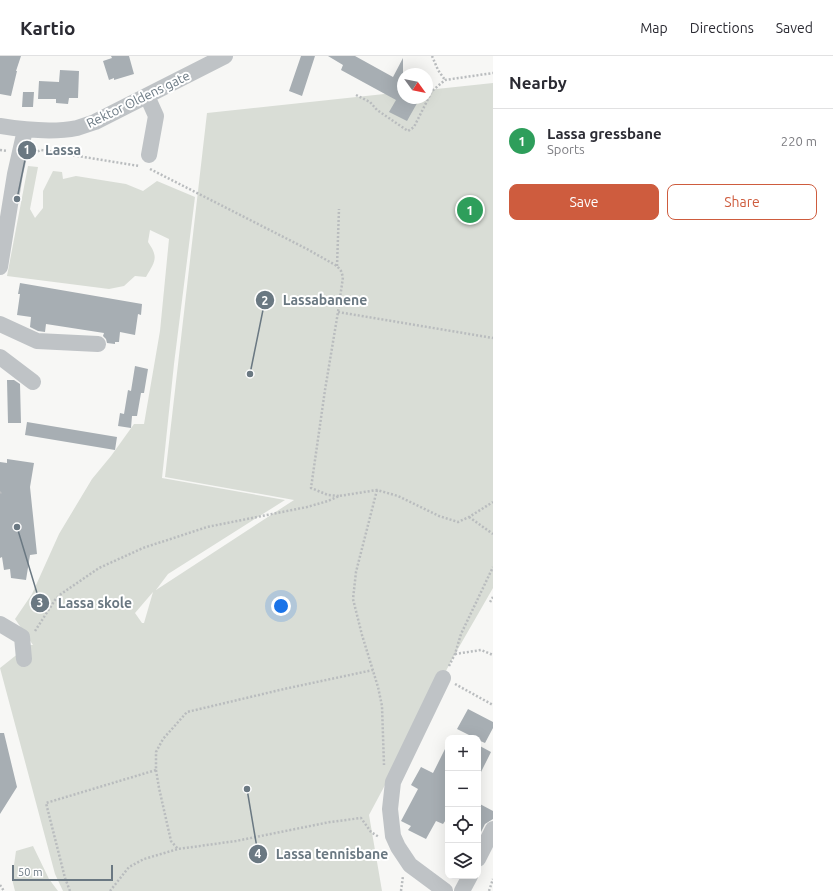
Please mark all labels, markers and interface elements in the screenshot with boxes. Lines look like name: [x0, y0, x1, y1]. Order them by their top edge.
text: Kartio: [20, 17, 76, 39]
text: Map: [640, 20, 668, 36]
text: Directions: [690, 20, 754, 36]
text: Saved: [776, 20, 813, 36]
street label: Rektor Oldens gate: [84, 68, 192, 130]
north arrow: [397, 68, 433, 104]
text: Nearby: [509, 73, 567, 92]
text: Lassa gressbane: [547, 125, 662, 142]
text: 1: [518, 134, 526, 148]
text: 220 m: [781, 134, 817, 148]
callout: Lassa: [17, 137, 89, 163]
text: Lassa: [45, 142, 81, 158]
text: Sports: [547, 142, 585, 156]
text: 1: [24, 143, 30, 156]
button: Save: [509, 184, 659, 220]
button: Share: [667, 184, 817, 220]
pin: 1: [457, 195, 483, 225]
callout: Lassabanene: [255, 287, 375, 313]
text: Lassabanene: [283, 292, 367, 308]
text: 2: [262, 294, 269, 307]
callout: Lassa skole: [30, 590, 141, 616]
text: Lassa skole: [58, 595, 132, 611]
text: 3: [37, 596, 43, 609]
your location: [271, 596, 291, 616]
map controls: [445, 735, 481, 879]
button: +: [445, 735, 481, 771]
button: −: [445, 771, 481, 807]
button: locate: [445, 807, 481, 843]
callout: Lassa tennisbane: [248, 841, 396, 867]
button: layers: [445, 843, 481, 879]
text: Lassa tennisbane: [276, 846, 388, 862]
text: 4: [255, 847, 262, 860]
scale bar: [12, 863, 113, 882]
text: 50 m: [18, 866, 42, 878]

